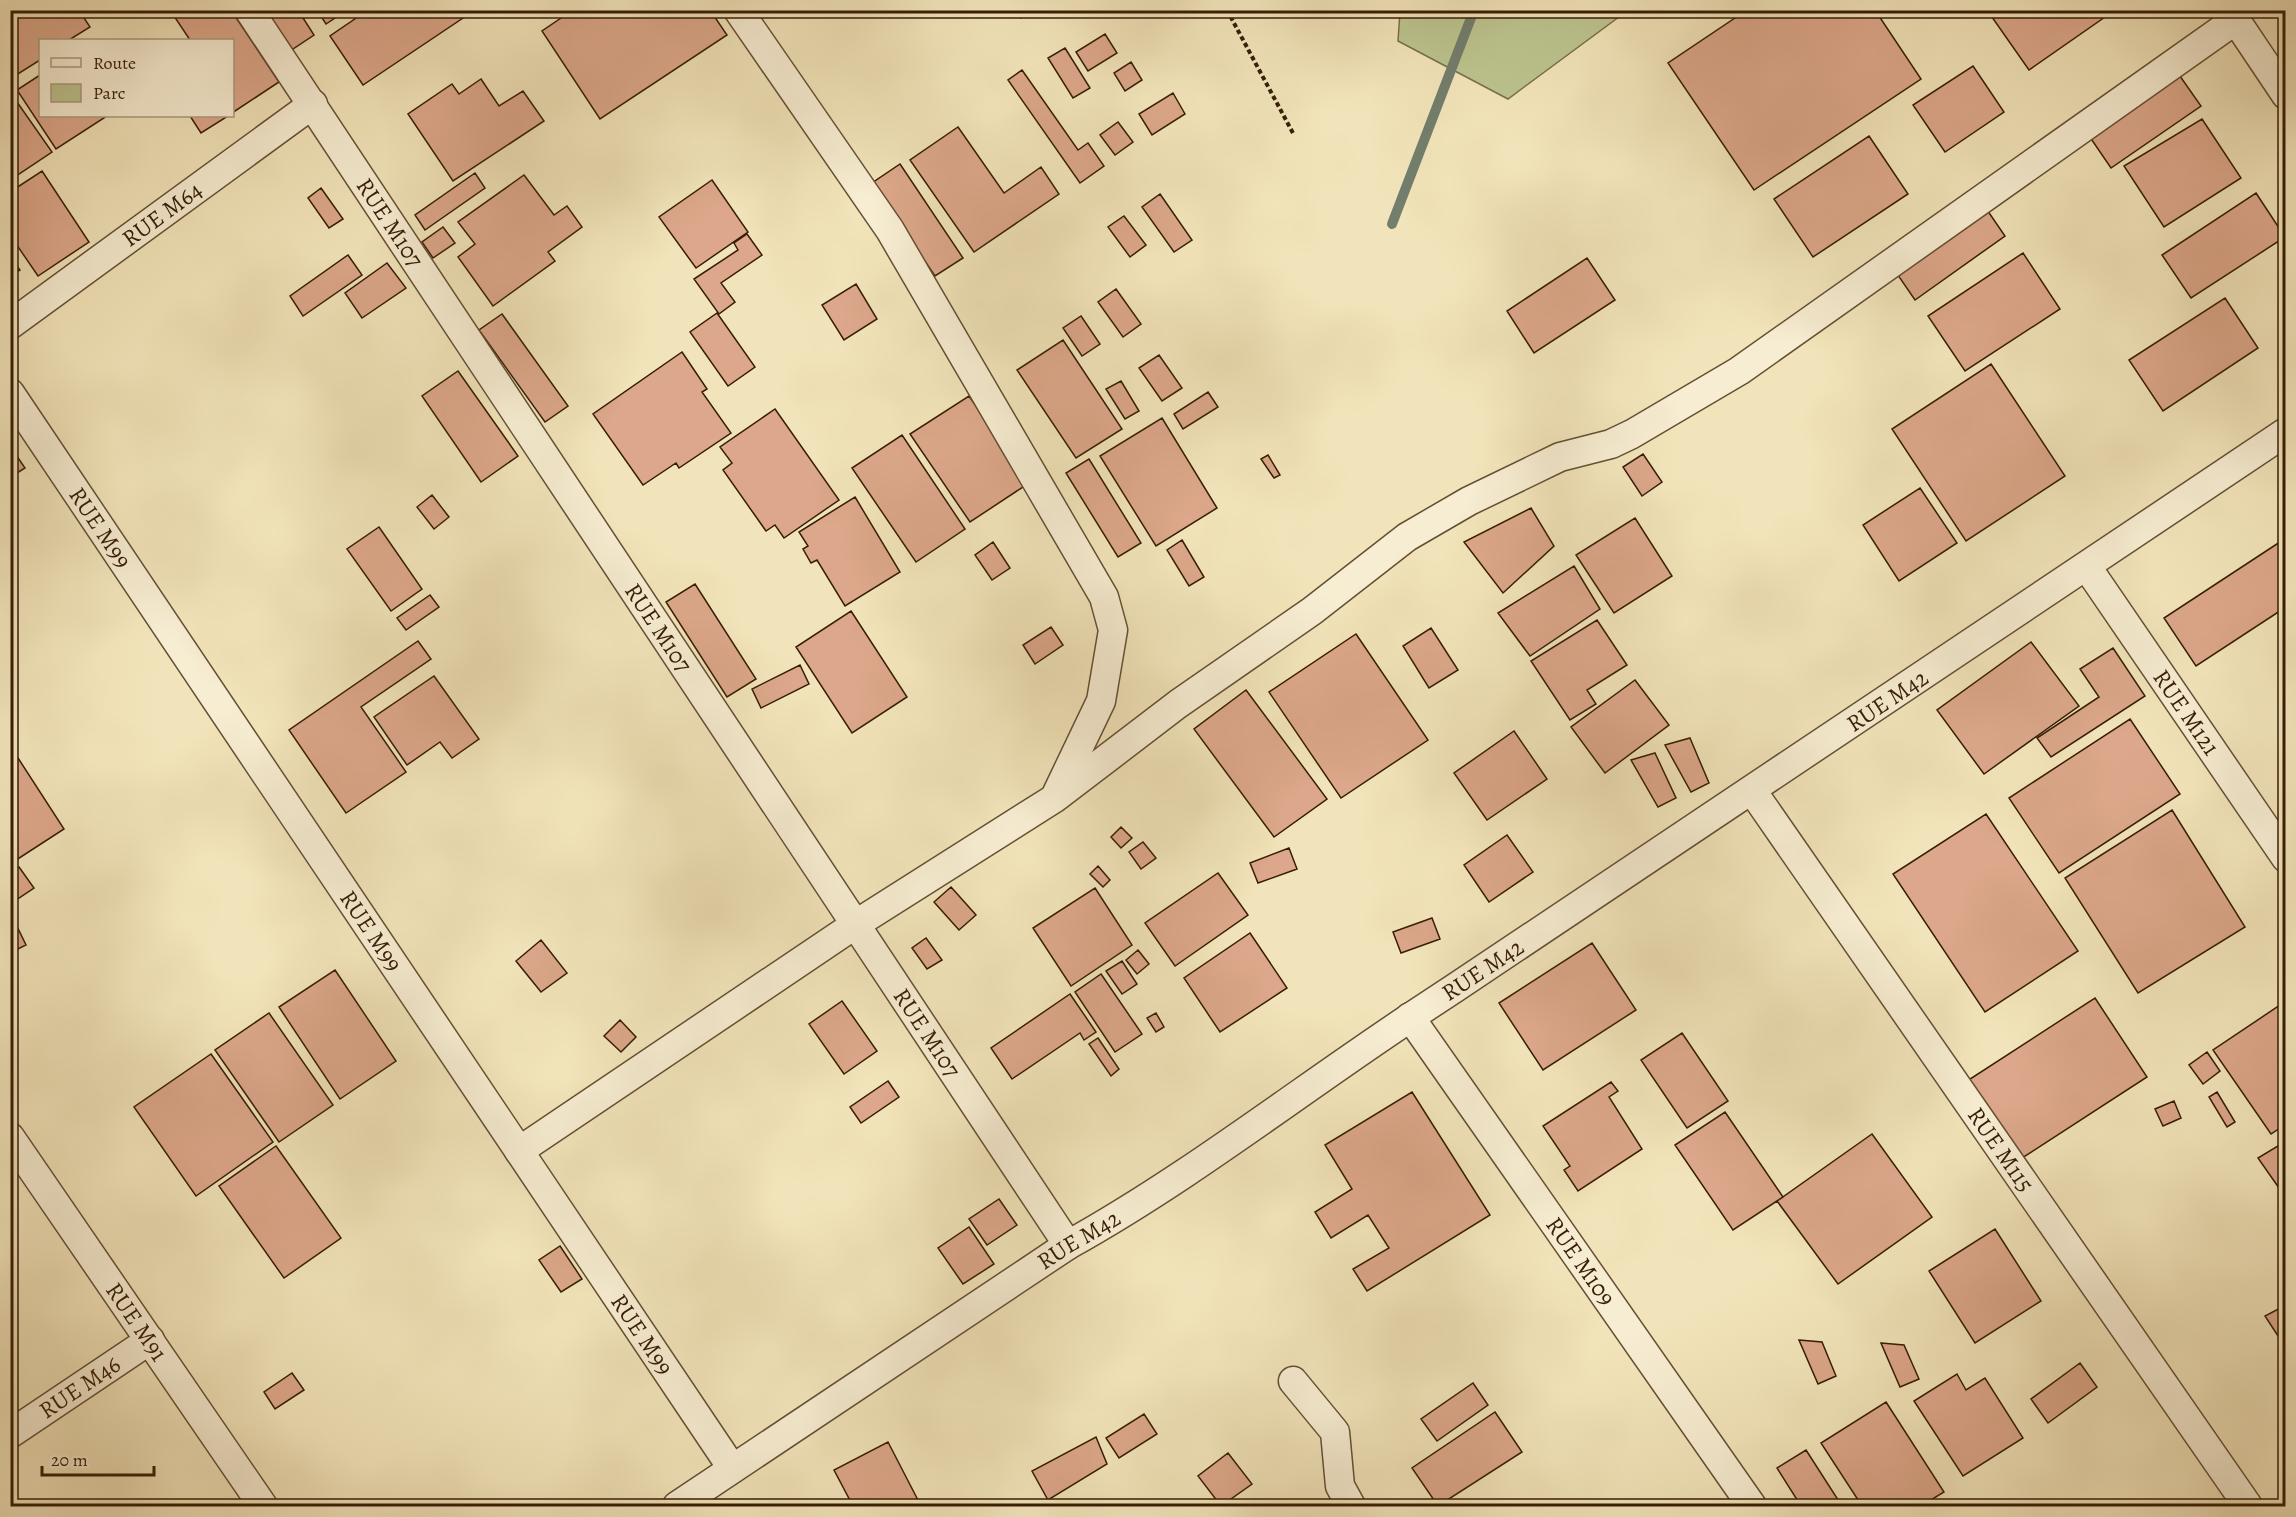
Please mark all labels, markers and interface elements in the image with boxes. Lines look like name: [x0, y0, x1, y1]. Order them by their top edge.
legend: [39, 39, 234, 117]
text: Route: [93, 51, 136, 75]
text: Parc: [93, 81, 125, 105]
street label: RUE M107: [349, 172, 432, 274]
street label: RUE M64: [115, 174, 209, 254]
street label: RUE M99: [61, 481, 139, 574]
street label: RUE M107: [617, 577, 700, 679]
street label: RUE M42: [1840, 662, 1934, 739]
street label: RUE M121: [2146, 663, 2227, 762]
street label: RUE M99: [332, 884, 410, 978]
street label: RUE M42: [1435, 931, 1530, 1008]
street label: RUE M107: [886, 982, 969, 1084]
street label: RUE M115: [1960, 1101, 2042, 1198]
street label: RUE M42: [1031, 1202, 1126, 1277]
street label: RUE M109: [1539, 1210, 1623, 1312]
street label: RUE M91: [98, 1276, 175, 1367]
street label: RUE M99: [603, 1287, 681, 1381]
street label: RUE M46: [33, 1348, 127, 1426]
scale bar: [42, 1439, 154, 1477]
text: 20 m: [51, 1448, 88, 1472]

